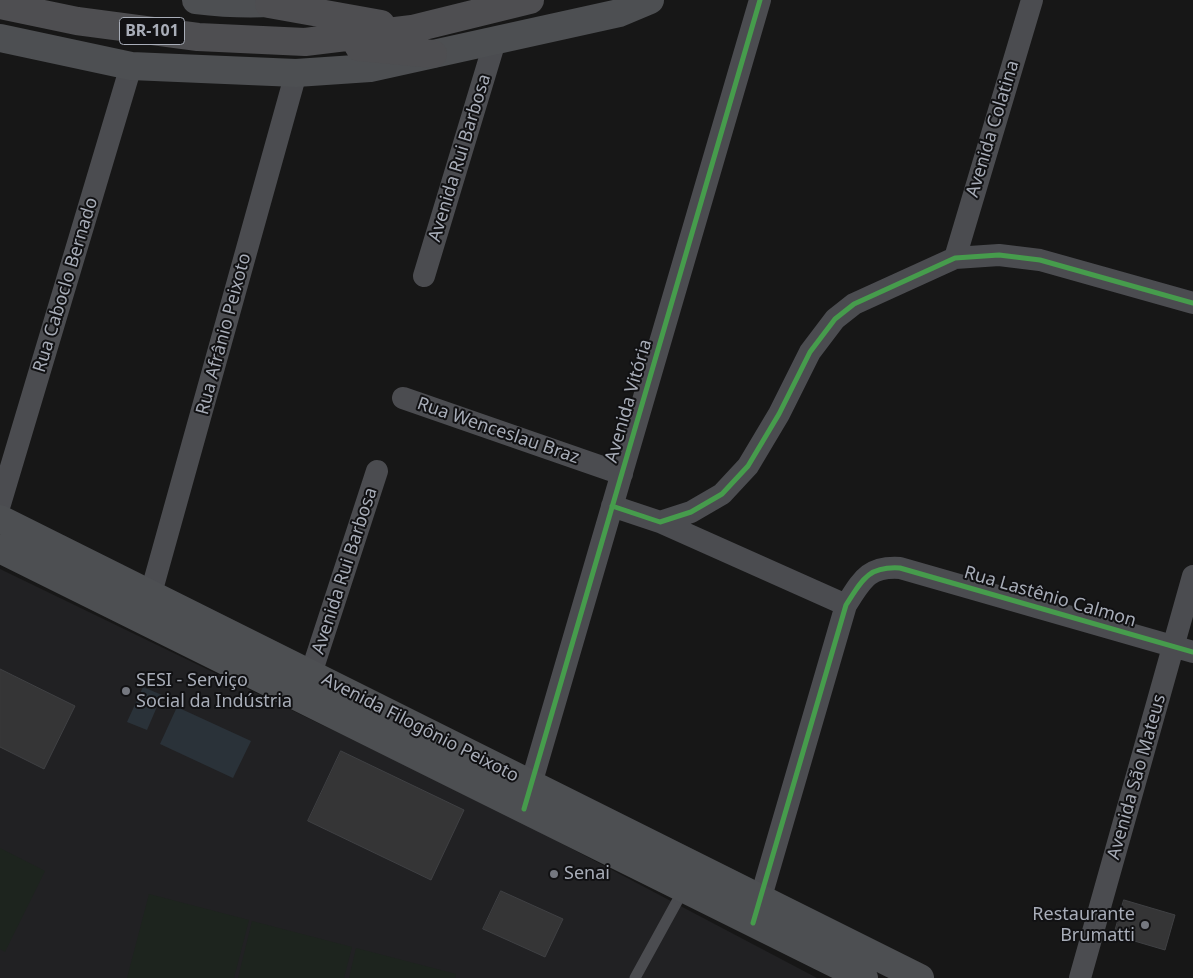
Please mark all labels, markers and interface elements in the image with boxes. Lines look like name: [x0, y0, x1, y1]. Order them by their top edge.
road number: BR-101: [120, 18, 184, 44]
street label: Avenida Colatina: [962, 58, 1024, 200]
street label: Avenida Rui Barbosa: [424, 72, 496, 244]
street label: Rua Caboclo Bernado: [29, 195, 103, 375]
street label: Rua Afrânio Peixoto: [192, 251, 256, 417]
street label: Avenida Vitória: [601, 337, 657, 465]
street label: Rua Wenceslau Braz: [414, 393, 582, 469]
street label: Avenida Rui Barbosa: [308, 485, 382, 657]
street label: Rua Lastênio Calmon: [961, 562, 1139, 632]
street label: Avenida Filogônio Peixoto: [318, 669, 522, 787]
place label: SESI - Serviço Social da Indústria: [136, 670, 292, 712]
marker: SESI - Serviço Social da Indústria: [120, 685, 132, 697]
street label: Avenida São Mateus: [1103, 692, 1171, 862]
place label: Senai: [564, 863, 610, 885]
marker: Senai: [548, 868, 560, 880]
place label: Restaurante Brumatti: [1032, 904, 1135, 946]
marker: Restaurante Brumatti: [1139, 919, 1151, 931]

